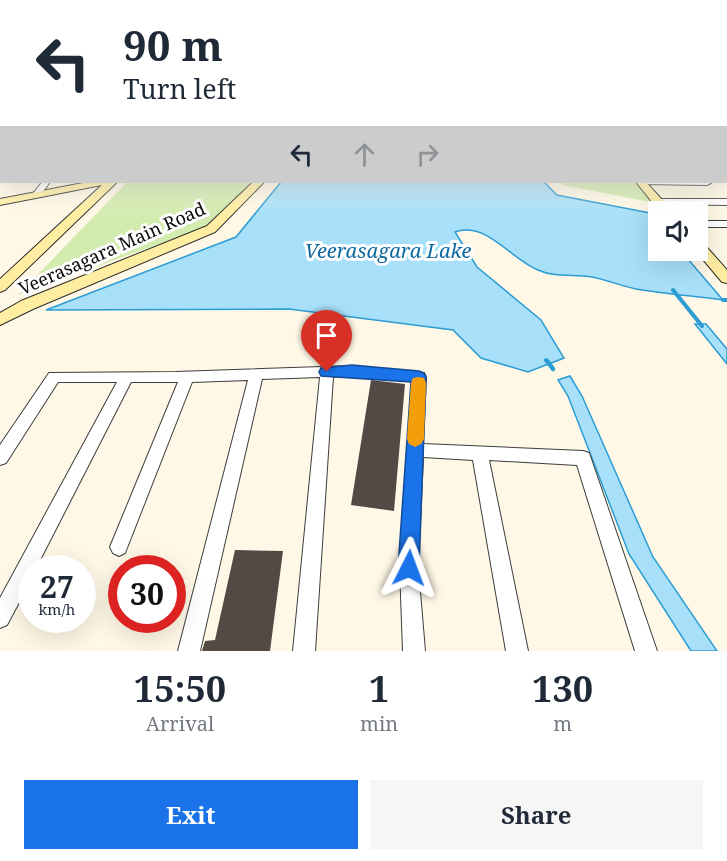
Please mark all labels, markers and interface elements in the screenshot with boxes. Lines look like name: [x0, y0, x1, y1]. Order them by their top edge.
text: 90 m: [123, 16, 223, 73]
icon: left: [24, 24, 102, 102]
text: Turn left: [123, 70, 236, 107]
icon: left: [285, 138, 318, 171]
icon: ahead: [348, 138, 381, 171]
icon: right: [411, 138, 444, 171]
street label: Veerasagara Main Road: [14, 196, 209, 300]
map controls: [648, 201, 708, 261]
button: sound: [648, 201, 708, 261]
water label: Veerasagara Lake: [305, 237, 472, 264]
pin: [301, 310, 352, 372]
icon: arrive: [310, 319, 343, 352]
position arrow: [377, 536, 441, 600]
speed limit sign: 30: [108, 555, 186, 633]
text: 27: [40, 566, 74, 607]
text: km/h: [39, 599, 75, 619]
text: 15:50: [134, 664, 226, 713]
text: 1: [369, 664, 389, 713]
text: 130: [532, 664, 593, 713]
text: Arrival: [146, 710, 214, 737]
text: min: [360, 710, 398, 737]
text: m: [553, 710, 572, 737]
button: Exit: [24, 780, 358, 849]
button: Share: [370, 780, 703, 849]

